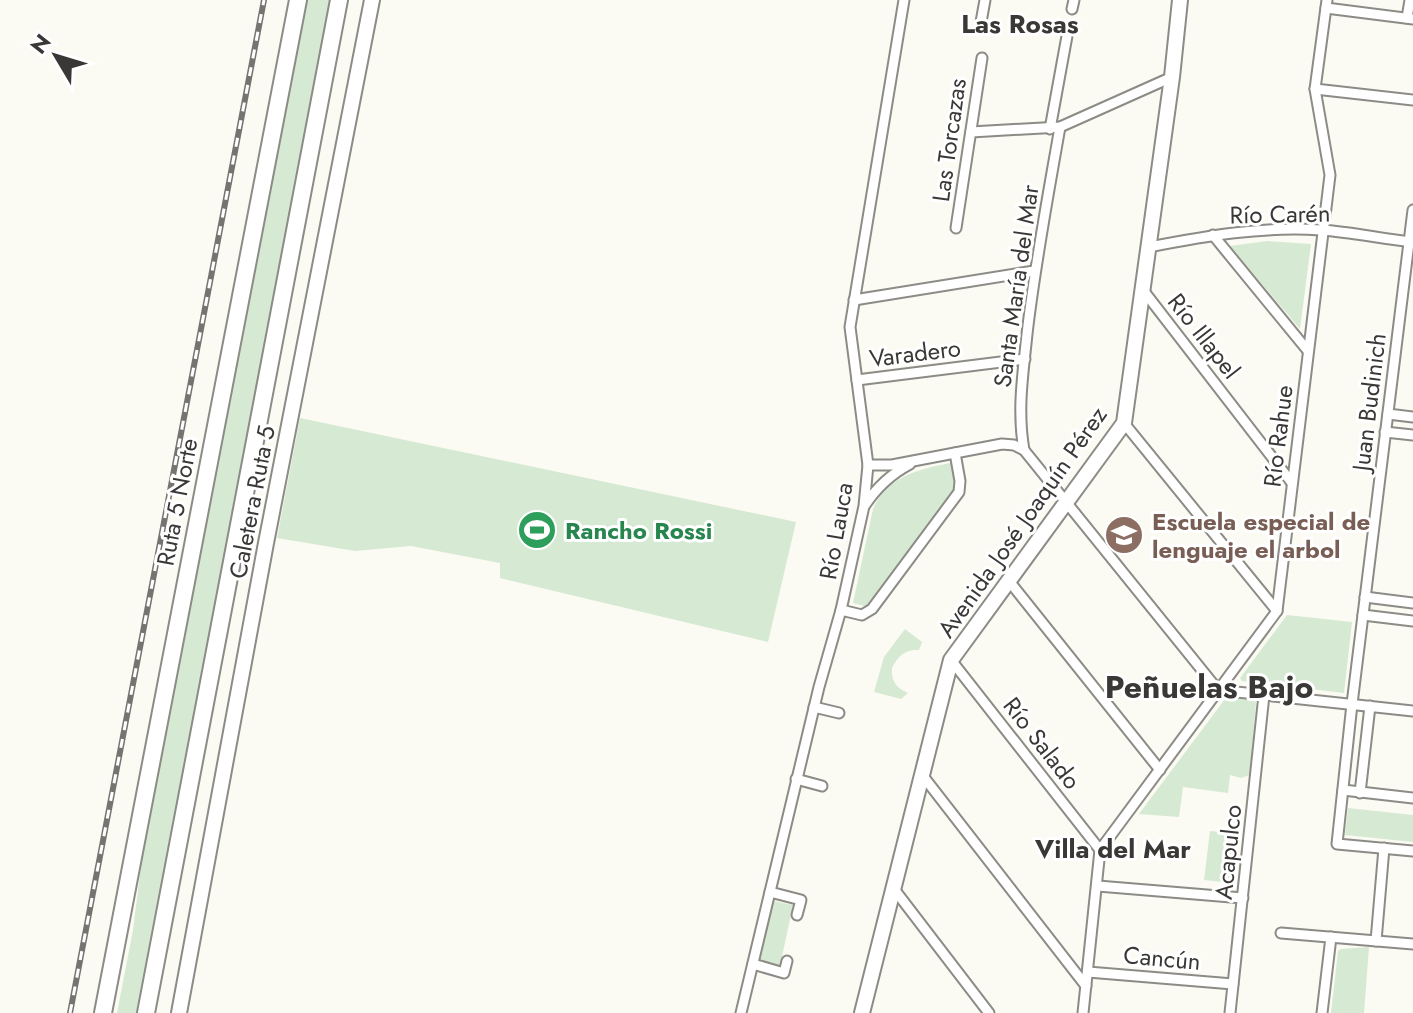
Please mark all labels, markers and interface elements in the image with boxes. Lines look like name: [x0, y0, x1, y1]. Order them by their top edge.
district label: Las Rosas: [961, 5, 1079, 43]
north arrow: [16, 16, 96, 96]
text: N: [22, 27, 58, 60]
street label: Las Torcazas: [923, 76, 975, 204]
street label: Santa María del Mar: [984, 182, 1048, 389]
street label: Río Carén: [1229, 196, 1331, 232]
street label: Río Illapel: [1159, 286, 1249, 386]
street label: Varadero: [867, 330, 963, 376]
street label: Juan Budinich: [1343, 331, 1395, 476]
street label: Río Rahue: [1254, 383, 1302, 489]
street label: Avenida José Joaquín Pérez: [929, 399, 1115, 645]
street label: Caletera Ruta 5: [220, 423, 284, 581]
street label: Ruta 5 Norte: [147, 435, 207, 569]
street label: Río Lauca: [810, 480, 862, 582]
place label: Escuela especial de lenguaje el arbol: [1152, 504, 1370, 567]
sports icon: Rancho Rossi: [516, 509, 558, 551]
place label: Rancho Rossi: [565, 513, 712, 548]
school or university icon: Escuela especial de lenguaje el arbol: [1103, 514, 1145, 556]
district label: Peñuelas Bajo: [1105, 664, 1313, 710]
street label: Río Salado: [995, 689, 1089, 797]
street label: Acapulco: [1206, 803, 1250, 901]
district label: Villa del Mar: [1034, 830, 1191, 868]
street label: Cancún: [1122, 937, 1202, 979]

